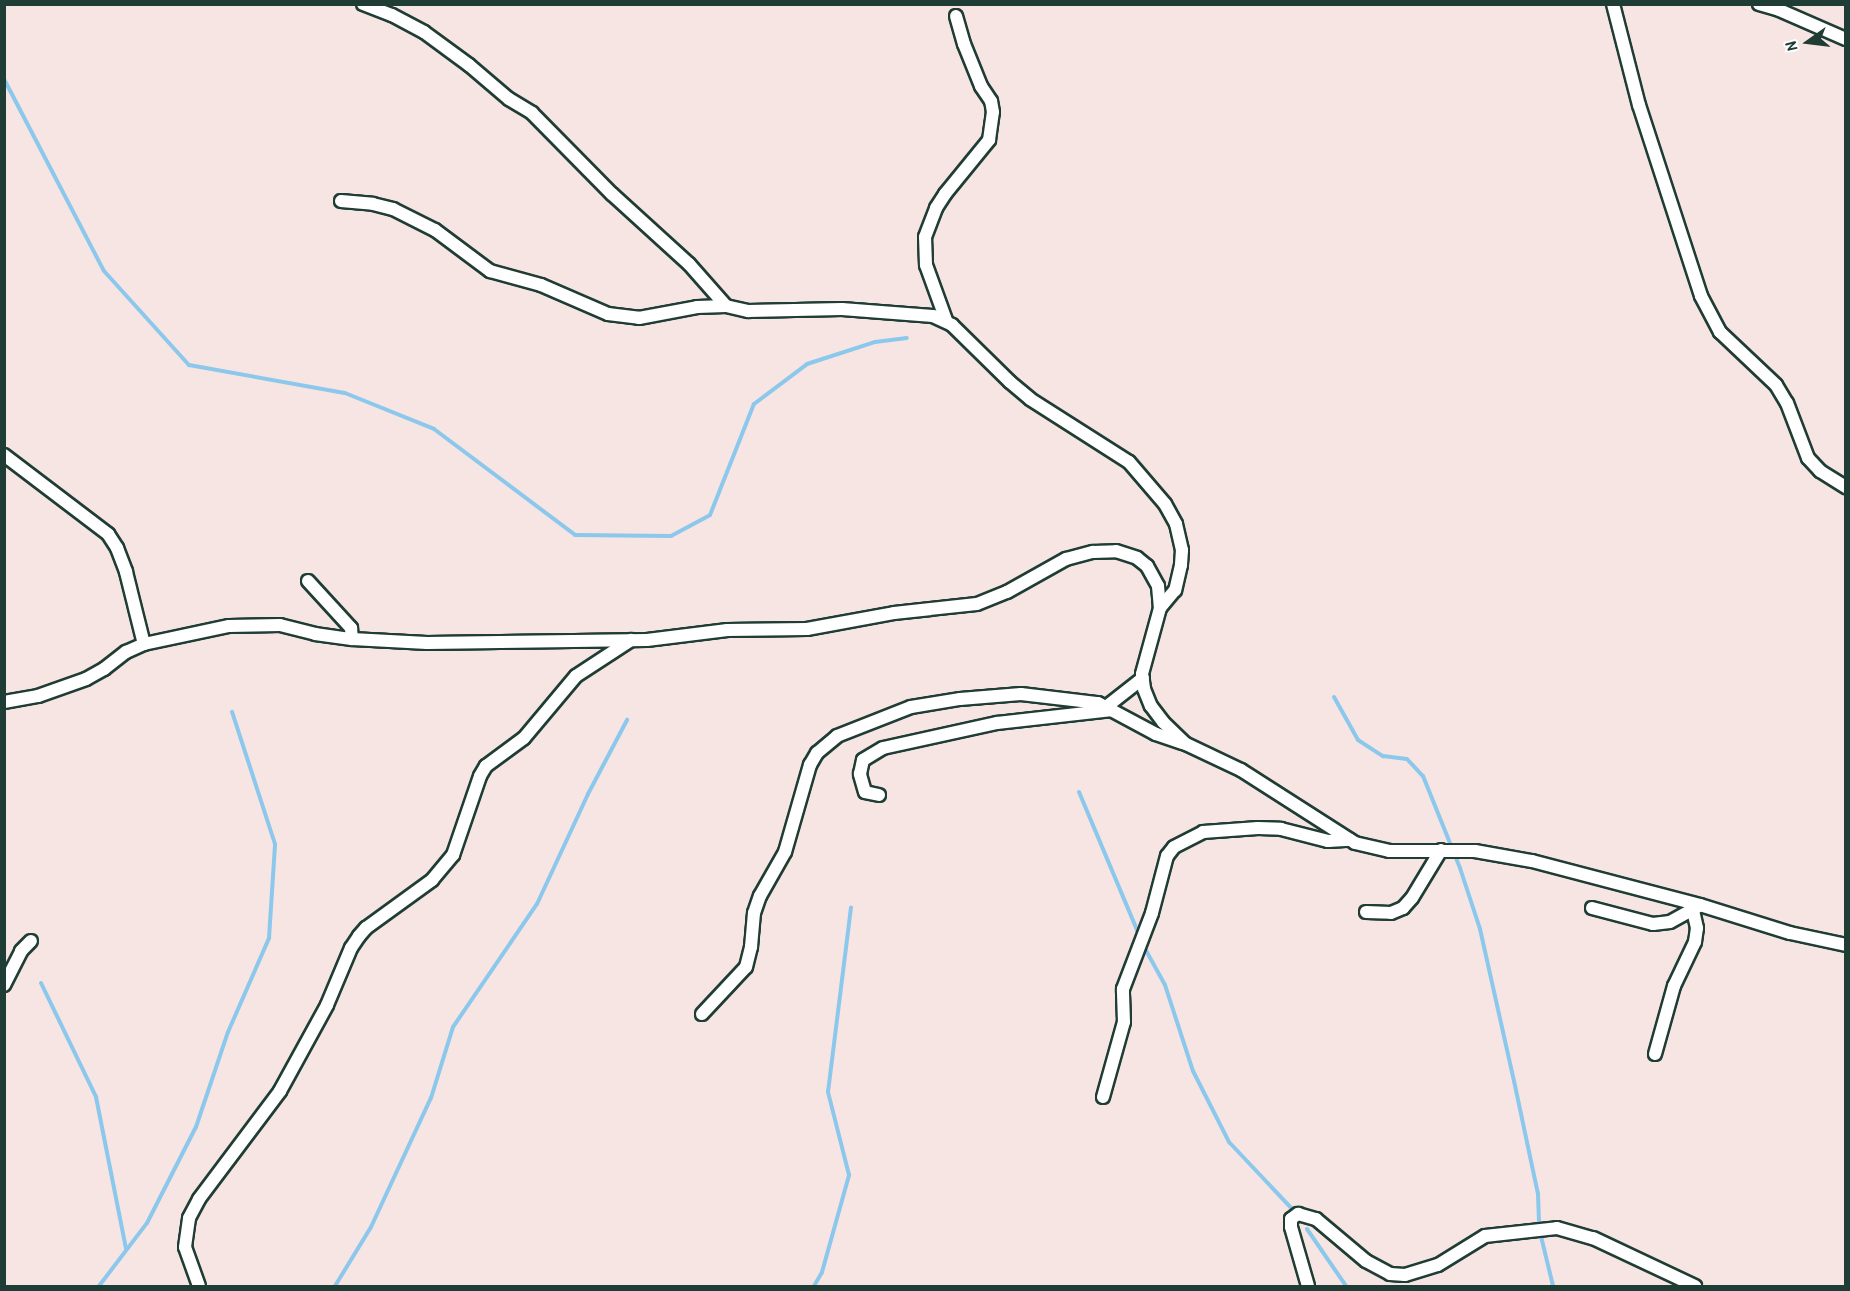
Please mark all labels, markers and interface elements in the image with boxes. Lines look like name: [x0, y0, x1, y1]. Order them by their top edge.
north arrow: [1778, 12, 1838, 72]
text: N: [1779, 40, 1802, 53]

